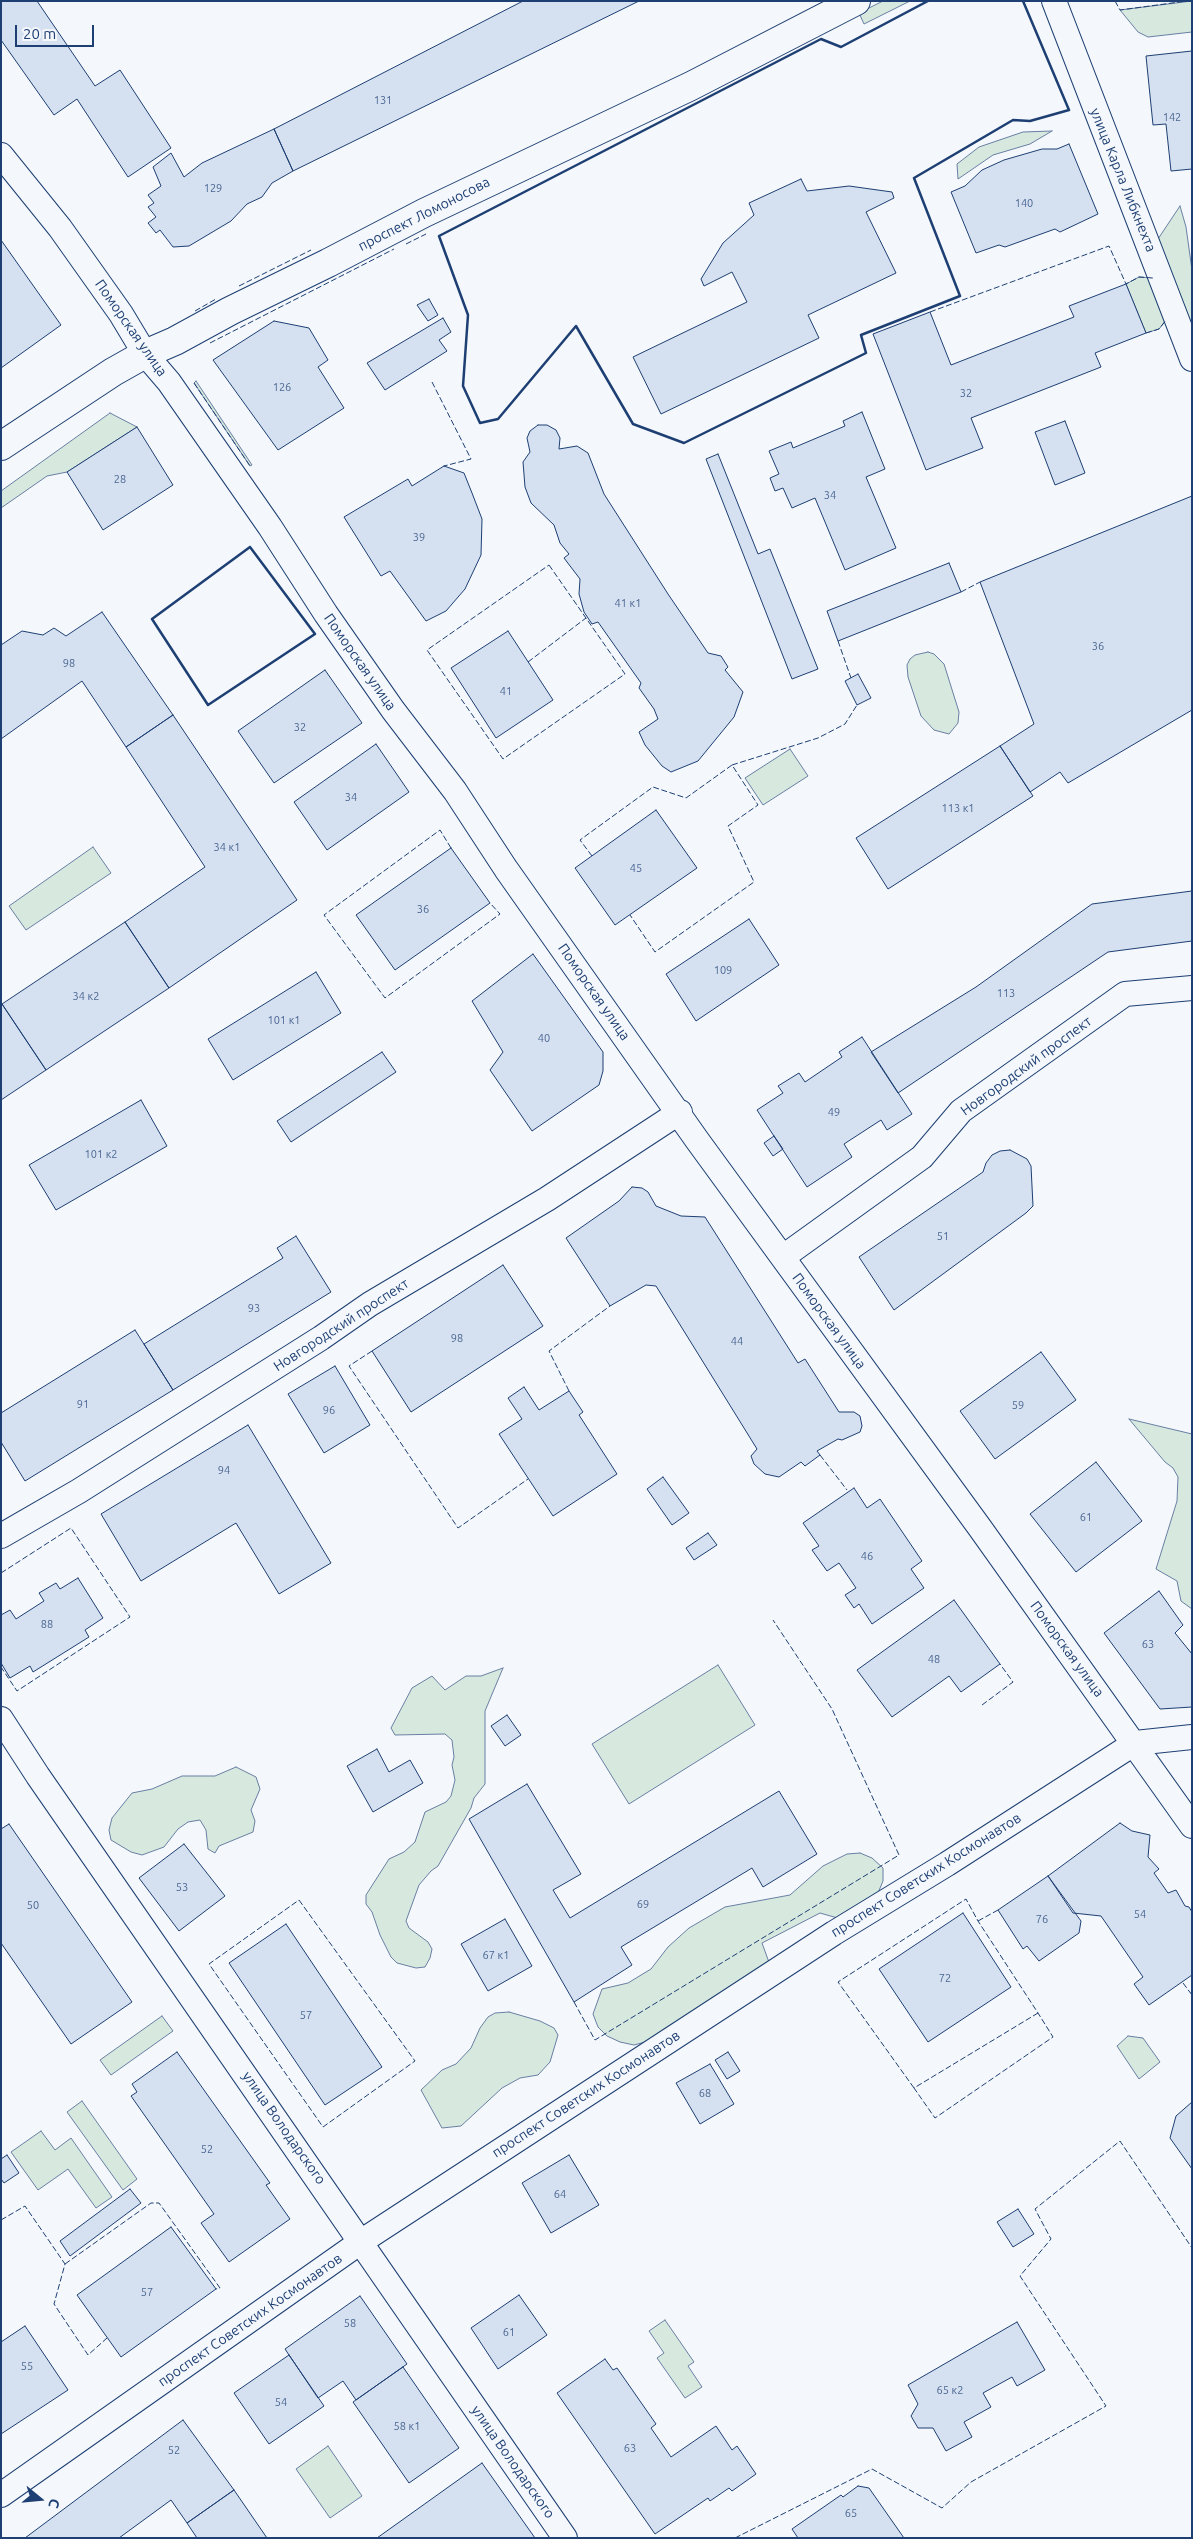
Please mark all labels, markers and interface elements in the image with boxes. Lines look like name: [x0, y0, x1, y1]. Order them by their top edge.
scale bar: [18, 15, 96, 47]
text: 20 m: [23, 25, 56, 42]
house number: 131: [374, 93, 392, 107]
street label: улица Карла Либкнехта: [1086, 106, 1160, 254]
house number: 142: [1163, 110, 1181, 124]
street label: проспект Ломоносова: [355, 173, 493, 255]
house number: 129: [204, 181, 222, 195]
house number: 140: [1015, 196, 1033, 210]
street label: Поморская улица: [91, 276, 171, 380]
house number: 126: [273, 380, 291, 394]
house number: 32: [960, 386, 972, 400]
house number: 28: [114, 472, 126, 486]
house number: 34: [824, 488, 836, 502]
house number: 39: [413, 530, 425, 544]
house number: 41 к1: [615, 596, 641, 610]
street label: Поморская улица: [320, 610, 400, 714]
house number: 36: [1092, 639, 1104, 653]
house number: 98: [63, 656, 75, 670]
house number: 41: [500, 684, 512, 698]
house number: 32: [294, 720, 306, 734]
house number: 34: [345, 790, 357, 804]
house number: 113 к1: [942, 801, 974, 815]
house number: 34 к1: [214, 840, 240, 854]
house number: 45: [630, 861, 642, 875]
house number: 36: [417, 902, 429, 916]
street label: Поморская улица: [554, 940, 634, 1044]
house number: 109: [714, 963, 732, 977]
house number: 113: [997, 986, 1015, 1000]
house number: 34 к2: [73, 989, 99, 1003]
house number: 101 к1: [268, 1013, 300, 1027]
street label: Новгородский проспект: [957, 1013, 1095, 1119]
house number: 40: [538, 1031, 550, 1045]
house number: 49: [828, 1105, 840, 1119]
house number: 101 к2: [85, 1147, 117, 1161]
house number: 51: [937, 1229, 949, 1243]
street label: Поморская улица: [789, 1270, 869, 1372]
street label: Новгородский проспект: [270, 1275, 412, 1375]
house number: 93: [248, 1301, 260, 1315]
house number: 98: [451, 1331, 463, 1345]
house number: 44: [731, 1334, 743, 1348]
house number: 91: [77, 1397, 89, 1411]
house number: 59: [1012, 1398, 1024, 1412]
house number: 96: [323, 1403, 335, 1417]
house number: 94: [218, 1463, 230, 1477]
house number: 61: [1080, 1510, 1092, 1524]
house number: 46: [861, 1549, 873, 1563]
street label: Поморская улица: [1027, 1598, 1107, 1700]
house number: 88: [41, 1617, 53, 1631]
house number: 63: [1142, 1637, 1154, 1651]
house number: 48: [928, 1652, 940, 1666]
street label: проспект Советских Космонавтов: [828, 1809, 1024, 1941]
house number: 53: [176, 1880, 188, 1894]
house number: 69: [637, 1897, 649, 1911]
house number: 50: [27, 1898, 39, 1912]
house number: 54: [1134, 1907, 1146, 1921]
house number: 76: [1036, 1912, 1048, 1926]
house number: 67 к1: [483, 1948, 509, 1962]
house number: 72: [939, 1971, 951, 1985]
house number: 57: [300, 2008, 312, 2022]
street label: проспект Советских Космонавтов: [489, 2027, 683, 2161]
street label: улица Володарского: [239, 2068, 329, 2188]
house number: 68: [699, 2086, 711, 2100]
house number: 52: [201, 2142, 213, 2156]
house number: 64: [554, 2187, 566, 2201]
street label: проспект Советских Космонавтов: [155, 2250, 345, 2390]
house number: 57: [141, 2285, 153, 2299]
house number: 58: [344, 2316, 356, 2330]
house number: 61: [503, 2325, 515, 2339]
house number: 55: [21, 2359, 33, 2373]
house number: 65 к2: [937, 2383, 963, 2397]
house number: 54: [275, 2395, 287, 2409]
street label: улица Володарского: [468, 2402, 558, 2522]
house number: 58 к1: [394, 2419, 420, 2433]
house number: 63: [624, 2441, 636, 2455]
house number: 52: [168, 2443, 180, 2457]
north arrow: [15, 2474, 65, 2524]
text: С: [45, 2497, 63, 2510]
house number: 65: [845, 2506, 857, 2520]

